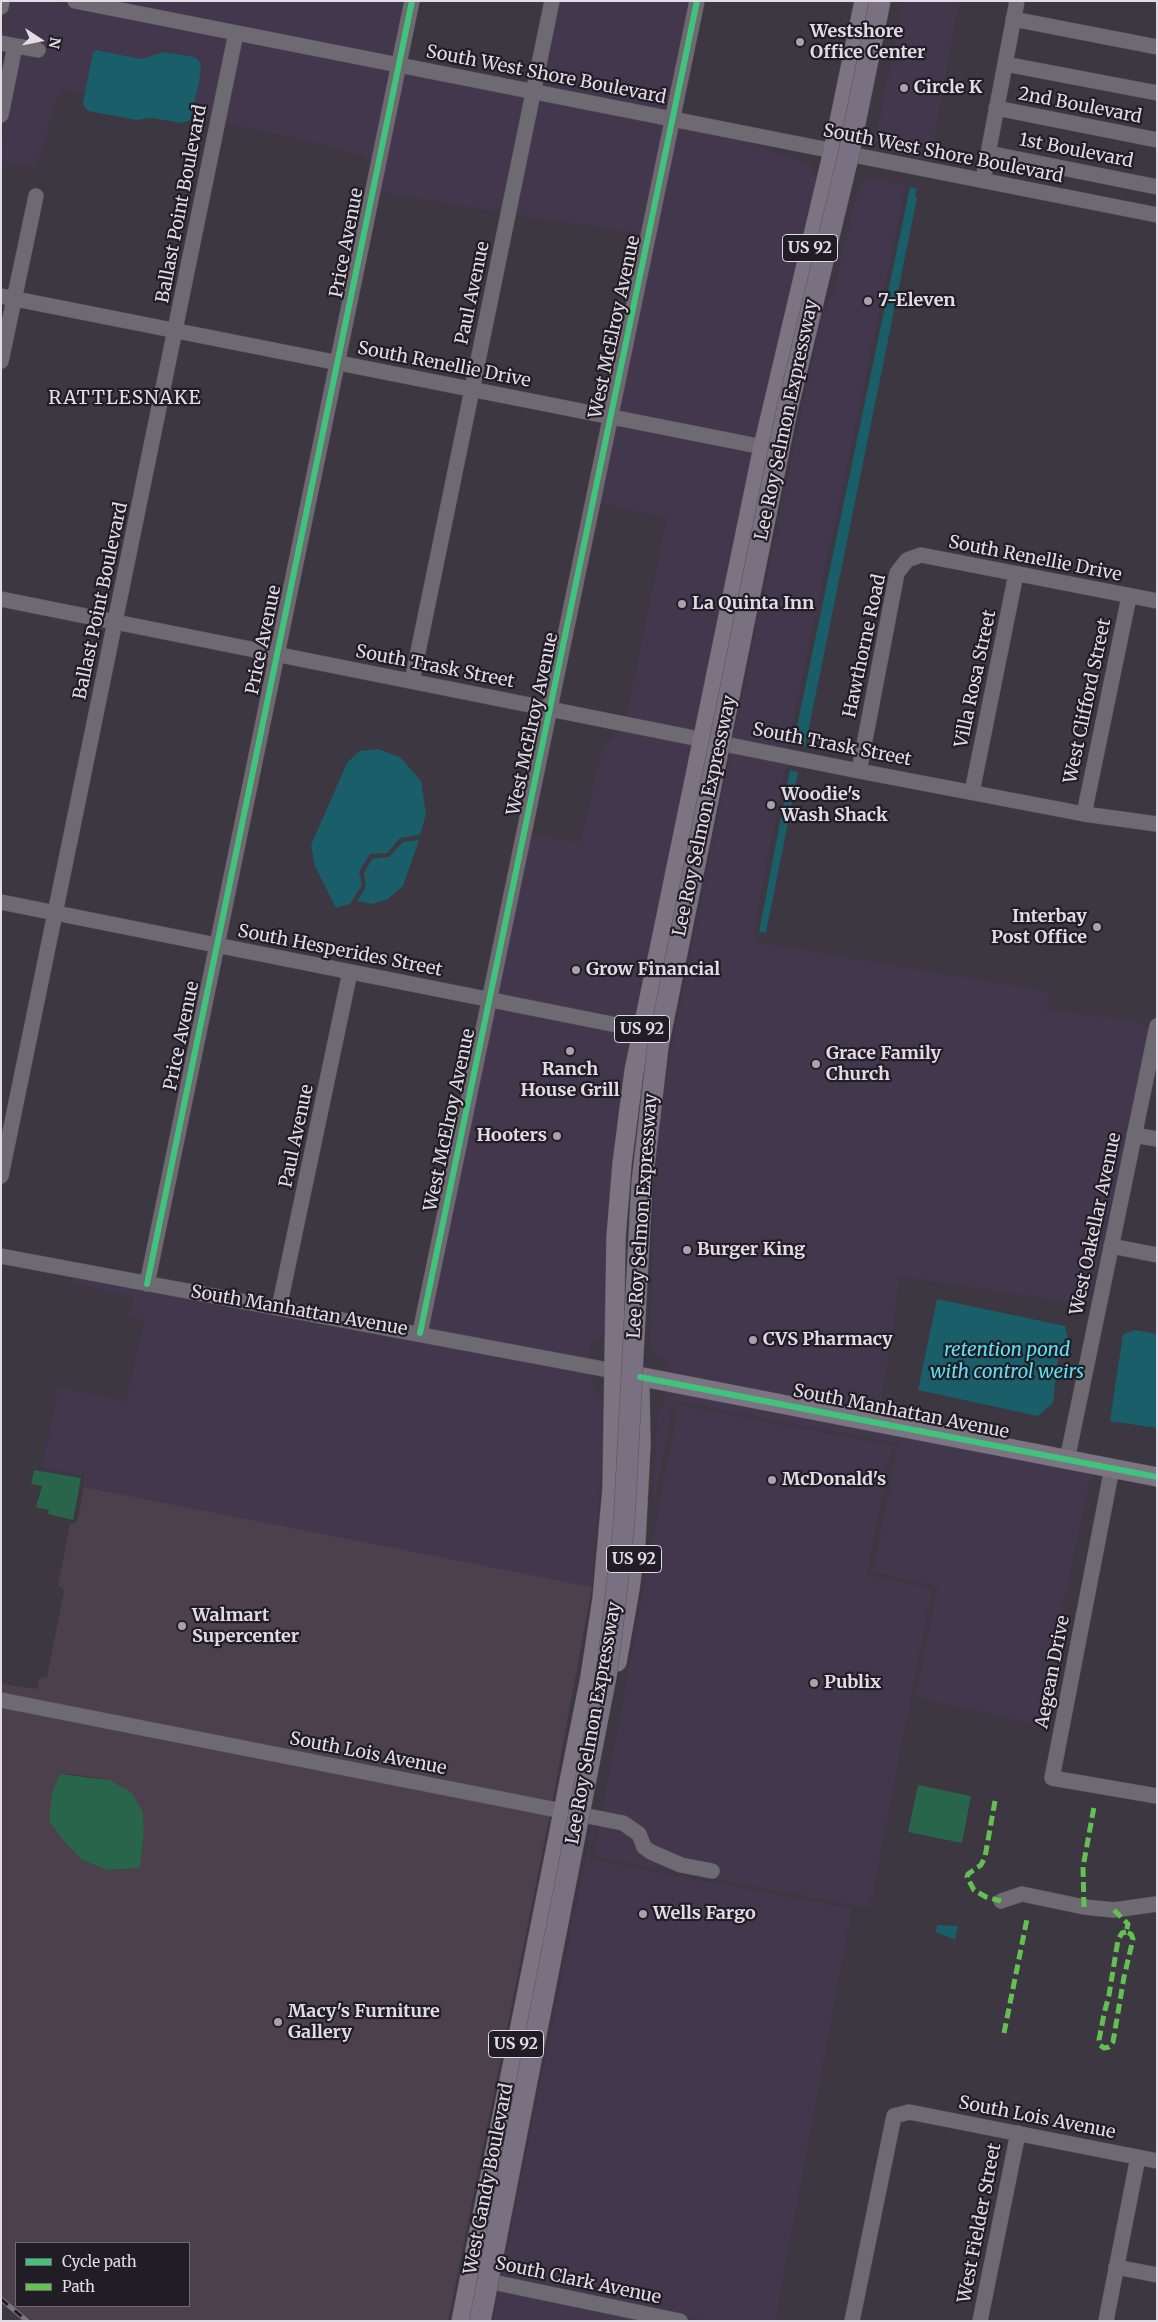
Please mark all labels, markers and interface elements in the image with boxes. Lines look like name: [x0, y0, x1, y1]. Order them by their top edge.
north arrow: [15, 15, 65, 65]
place label: Westshore Office Center: [810, 21, 925, 64]
text: N: [45, 36, 65, 50]
marker: Westshore Office Center: [794, 36, 806, 48]
street label: South West Shore Boulevard: [424, 41, 668, 109]
place label: Circle K: [914, 77, 982, 99]
marker: Circle K: [898, 82, 910, 94]
street label: 2nd Boulevard: [1017, 83, 1143, 129]
street label: Ballast Point Boulevard: [152, 103, 212, 305]
street label: South West Shore Boulevard: [821, 120, 1065, 188]
street label: 1st Boulevard: [1017, 129, 1135, 173]
street label: Price Avenue: [326, 186, 368, 300]
street label: West McElroy Avenue: [585, 234, 645, 420]
road number: US 92: [782, 234, 838, 262]
street label: Paul Avenue: [452, 239, 494, 347]
place label: 7-Eleven: [878, 290, 956, 312]
marker: 7-Eleven: [862, 295, 874, 307]
street label: Lee Roy Selmon Expressway: [751, 298, 823, 542]
street label: South Renellie Drive: [356, 338, 532, 392]
district label: RATTLESNAKE: [47, 388, 203, 410]
street label: Ballast Point Boulevard: [70, 500, 132, 702]
street label: South Renellie Drive: [947, 532, 1123, 586]
street label: Hawthorne Road: [839, 572, 891, 720]
street label: Price Avenue: [242, 583, 286, 697]
place label: La Quinta Inn: [692, 593, 814, 615]
marker: La Quinta Inn: [676, 598, 688, 610]
street label: Villa Rosa Street: [951, 608, 1001, 750]
street label: West Clifford Street: [1060, 617, 1116, 785]
street label: West McElroy Avenue: [503, 631, 563, 817]
street label: South Trask Street: [354, 641, 516, 693]
street label: Lee Roy Selmon Expressway: [669, 694, 741, 938]
street label: South Trask Street: [751, 719, 913, 771]
place label: Woodie's Wash Shack: [781, 784, 888, 826]
marker: Woodie's Wash Shack: [765, 799, 777, 811]
place label: Interbay Post Office: [991, 906, 1087, 949]
street label: South Hesperides Street: [236, 921, 444, 981]
marker: Interbay Post Office: [1091, 921, 1103, 933]
place label: Grow Financial: [586, 959, 720, 981]
marker: Grow Financial: [570, 964, 582, 976]
street label: Price Avenue: [160, 979, 204, 1093]
road number: US 92: [614, 1016, 670, 1042]
street label: West McElroy Avenue: [420, 1027, 480, 1213]
place label: Grace Family Church: [826, 1043, 941, 1086]
marker: Ranch House Grill: [564, 1045, 576, 1057]
marker: Grace Family Church: [810, 1058, 822, 1070]
place label: Ranch House Grill: [520, 1059, 620, 1102]
street label: Paul Avenue: [276, 1082, 318, 1190]
street label: Lee Roy Selmon Expressway: [624, 1093, 662, 1339]
place label: Hooters: [477, 1125, 547, 1147]
marker: Hooters: [551, 1130, 563, 1142]
street label: West Oakellar Avenue: [1066, 1131, 1126, 1317]
place label: Burger King: [697, 1239, 805, 1261]
marker: Burger King: [681, 1244, 693, 1256]
street label: South Manhattan Avenue: [189, 1281, 409, 1341]
place label: CVS Pharmacy: [763, 1329, 893, 1351]
marker: CVS Pharmacy: [747, 1334, 759, 1346]
water label: retention pond with control weirs: [930, 1340, 1084, 1384]
street label: South Manhattan Avenue: [791, 1380, 1011, 1444]
place label: McDonald's: [782, 1469, 886, 1491]
marker: McDonald's: [766, 1474, 778, 1486]
road number: US 92: [606, 1546, 662, 1572]
street label: Lee Roy Selmon Expressway: [562, 1600, 626, 1846]
place label: Walmart Supercenter: [192, 1605, 299, 1648]
street label: Aegean Drive: [1031, 1614, 1075, 1730]
marker: Walmart Supercenter: [176, 1620, 188, 1632]
place label: Publix: [824, 1672, 881, 1694]
marker: Publix: [808, 1677, 820, 1689]
street label: South Lois Avenue: [288, 1728, 448, 1780]
place label: Wells Fargo: [653, 1903, 756, 1925]
marker: Wells Fargo: [637, 1908, 649, 1920]
place label: Macy's Furniture Gallery: [288, 2001, 440, 2044]
marker: Macy's Furniture Gallery: [272, 2016, 284, 2028]
road number: US 92: [488, 2030, 544, 2058]
street label: West Gandy Boulevard: [460, 2082, 518, 2276]
street label: South Lois Avenue: [957, 2092, 1117, 2144]
street label: West Fielder Street: [954, 2141, 1006, 2305]
legend: [15, 2242, 190, 2307]
text: Cycle path: [62, 2252, 137, 2271]
street label: South Clark Avenue: [493, 2253, 663, 2309]
text: Path: [62, 2277, 95, 2296]

